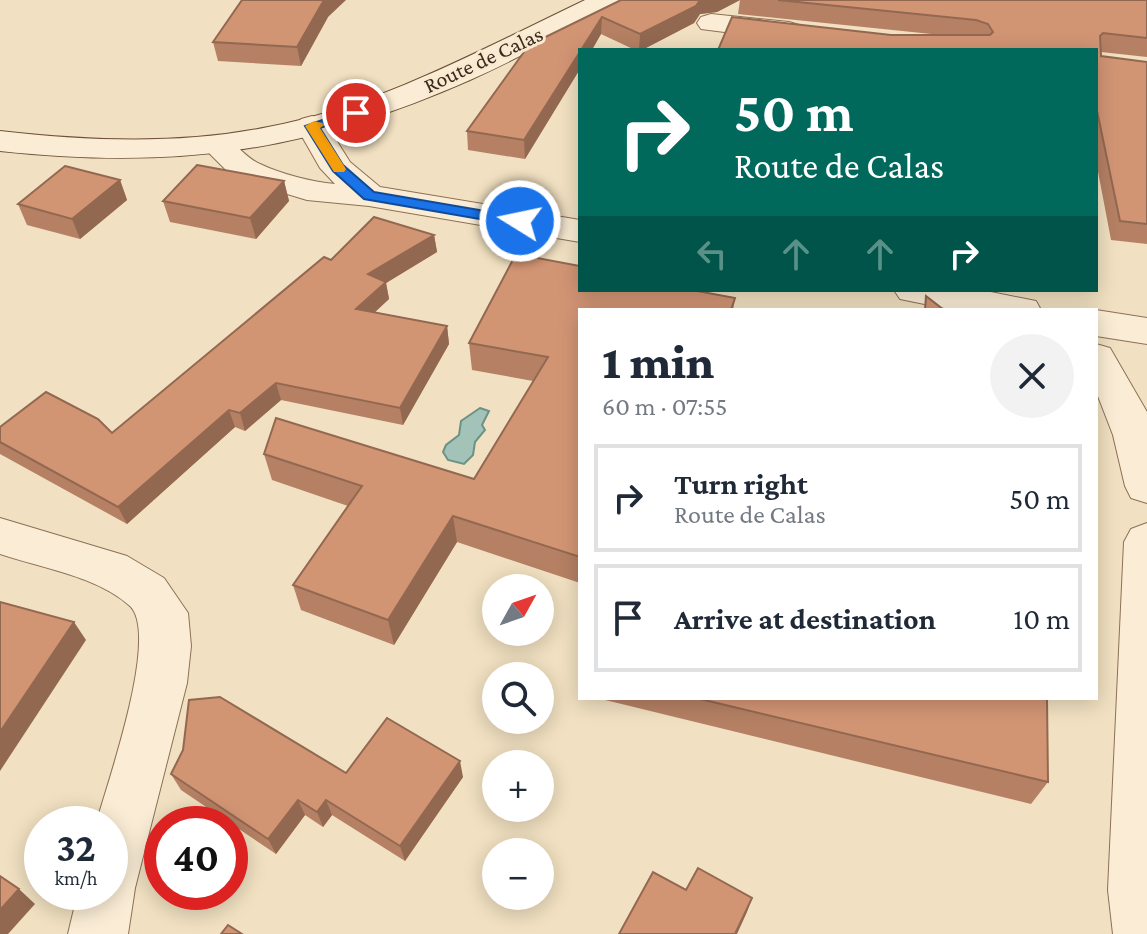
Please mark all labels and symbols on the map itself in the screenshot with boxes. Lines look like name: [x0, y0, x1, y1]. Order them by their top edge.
street label: Route de Calas: [420, 21, 547, 98]
pin: [322, 79, 390, 147]
position arrow: [478, 179, 562, 263]
north arrow: [482, 574, 554, 646]
speed limit sign: 40: [144, 806, 248, 910]

